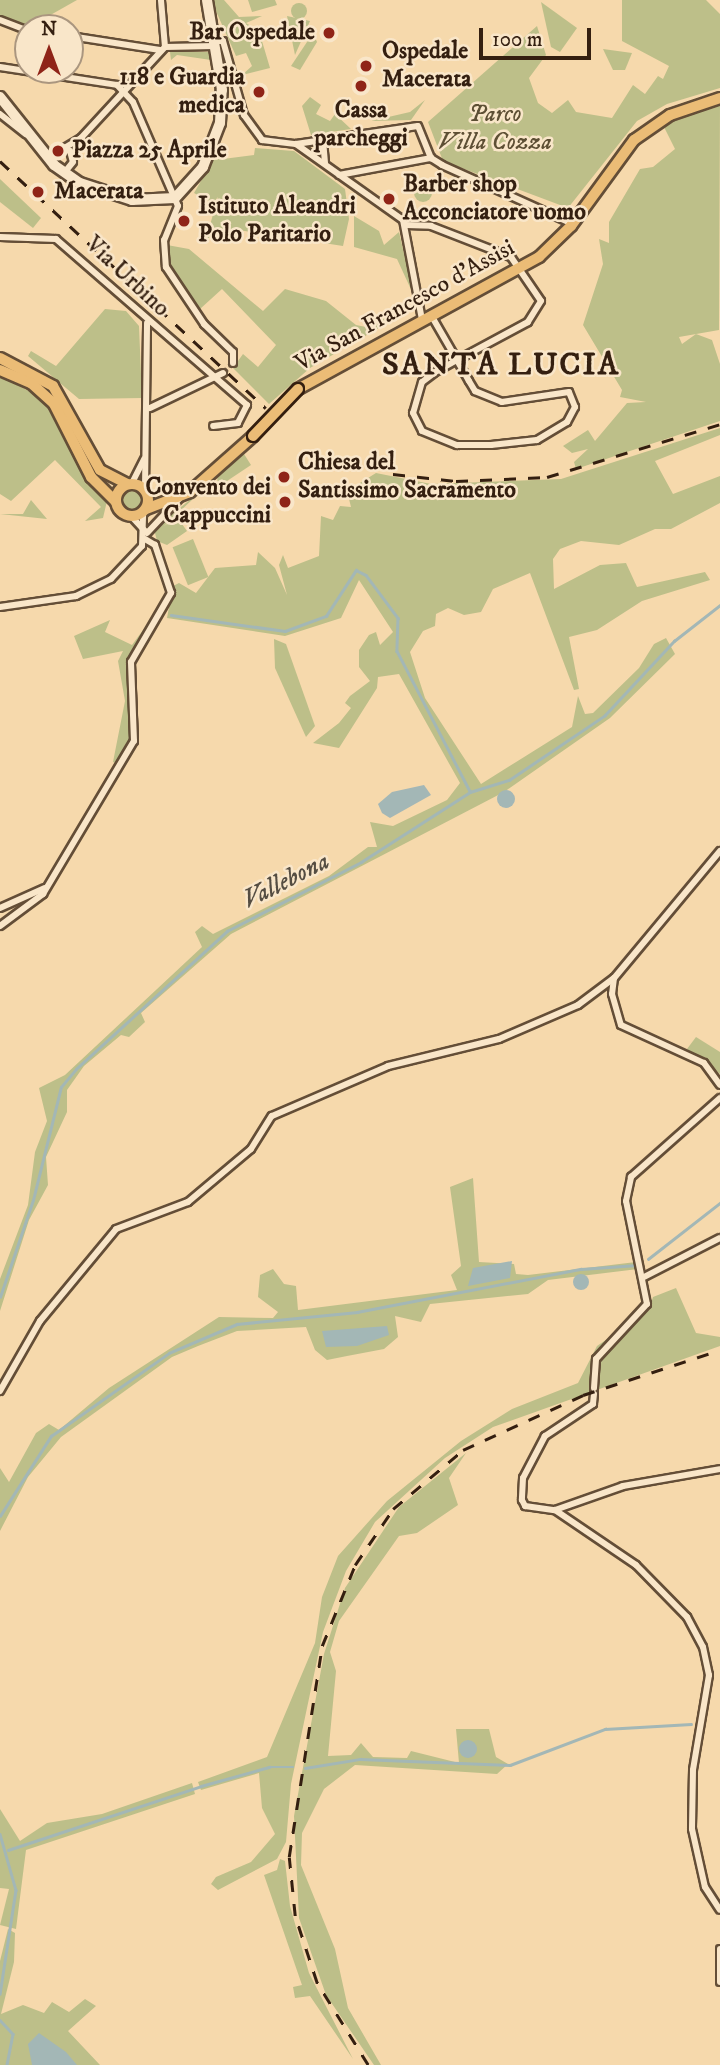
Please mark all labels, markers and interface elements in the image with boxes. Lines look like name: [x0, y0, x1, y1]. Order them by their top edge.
north arrow: [14, 14, 84, 84]
scale bar: [482, 14, 594, 58]
text: N: [41, 18, 57, 41]
place label: Bar Ospedale: [189, 19, 315, 47]
marker: Bar Ospedale: [321, 25, 337, 41]
text: 100 m: [492, 27, 543, 53]
place label: Ospedale Macerata: [382, 38, 471, 94]
marker: Ospedale Macerata: [356, 56, 376, 76]
place label: 118 e Guardia medica: [119, 64, 245, 120]
marker: Cassa parcheggi: [353, 78, 369, 94]
marker: 118 e Guardia medica: [251, 84, 267, 100]
place label: Cassa parcheggi: [314, 97, 408, 153]
park label: Parco Villa Cozza: [438, 101, 552, 157]
place label: Piazza 25 Aprile: [72, 137, 227, 165]
marker: Piazza 25 Aprile: [50, 143, 66, 159]
place label: Barber shop Acconciatore uomo: [403, 171, 586, 227]
place label: Macerata: [54, 178, 143, 206]
marker: Macerata: [28, 182, 48, 202]
marker: Barber shop Acconciatore uomo: [381, 191, 397, 207]
place label: Istituto Aleandri Polo Paritario: [198, 193, 356, 249]
marker: Istituto Aleandri Polo Paritario: [176, 213, 192, 229]
street label: Via Urbino: [79, 231, 175, 323]
street label: Via San Francesco d'Assisi: [290, 234, 520, 378]
district label: SANTA LUCIA: [383, 346, 619, 384]
place label: Chiesa del Santissimo Sacramento: [298, 449, 516, 505]
marker: Chiesa del Santissimo Sacramento: [276, 469, 292, 485]
place label: Convento dei Cappuccini: [145, 474, 271, 530]
marker: Convento dei Cappuccini: [277, 494, 293, 510]
water label: Vallebona: [237, 846, 335, 916]

